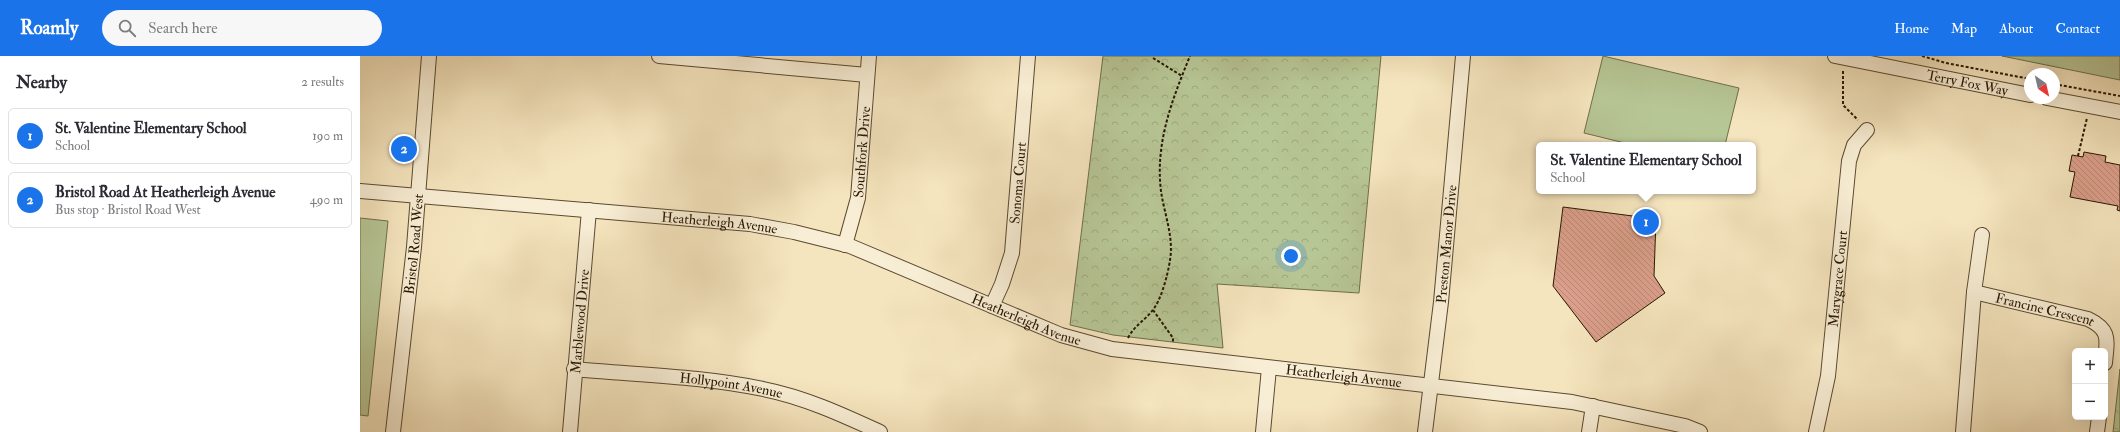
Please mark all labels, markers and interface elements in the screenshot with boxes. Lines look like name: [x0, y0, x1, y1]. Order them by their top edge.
search box: [102, 10, 382, 46]
text: Roamly: [20, 16, 78, 40]
icon: search: [116, 17, 138, 39]
text: Search here: [148, 19, 218, 38]
text: Home: [1894, 20, 1929, 37]
text: Map: [1951, 20, 1977, 37]
text: About: [1999, 20, 2033, 37]
text: Contact: [2055, 20, 2100, 37]
street label: Terry Fox Way: [1925, 66, 2011, 101]
north arrow: [2024, 68, 2060, 104]
text: Nearby: [16, 72, 67, 93]
text: 2 results: [301, 74, 344, 90]
street label: Southfork Drive: [850, 105, 874, 198]
text: St. Valentine Elementary School: [55, 119, 247, 138]
text: 1: [28, 128, 32, 144]
text: 190 m: [312, 128, 343, 144]
pin: 2: [391, 134, 417, 164]
text: School: [55, 138, 90, 154]
street label: Sonoma Court: [1006, 141, 1030, 225]
popup: [1536, 142, 1756, 194]
text: St. Valentine Elementary School: [1550, 151, 1742, 170]
text: School: [1550, 170, 1585, 186]
text: Bristol Road At Heatherleigh Avenue: [55, 183, 275, 202]
street label: Preston Manor Drive: [1433, 184, 1460, 304]
text: 2: [27, 192, 33, 208]
text: 490 m: [310, 192, 343, 208]
street label: Bristol Road West: [401, 193, 427, 295]
text: Bus stop · Bristol Road West: [55, 202, 201, 218]
pin: 1: [1633, 207, 1659, 237]
street label: Heatherleigh Avenue: [661, 209, 779, 238]
street label: Marygrace Court: [1825, 229, 1851, 328]
your location: [1281, 246, 1301, 266]
street label: Marblewood Drive: [567, 268, 593, 374]
street label: Francine Crescent: [1994, 289, 2098, 330]
street label: Heatherleigh Avenue: [969, 290, 1083, 349]
map controls: [2072, 348, 2108, 420]
button: +: [2072, 348, 2108, 384]
street label: Heatherleigh Avenue: [1285, 361, 1403, 391]
street label: Hollypoint Avenue: [679, 369, 784, 402]
button: −: [2072, 384, 2108, 420]

